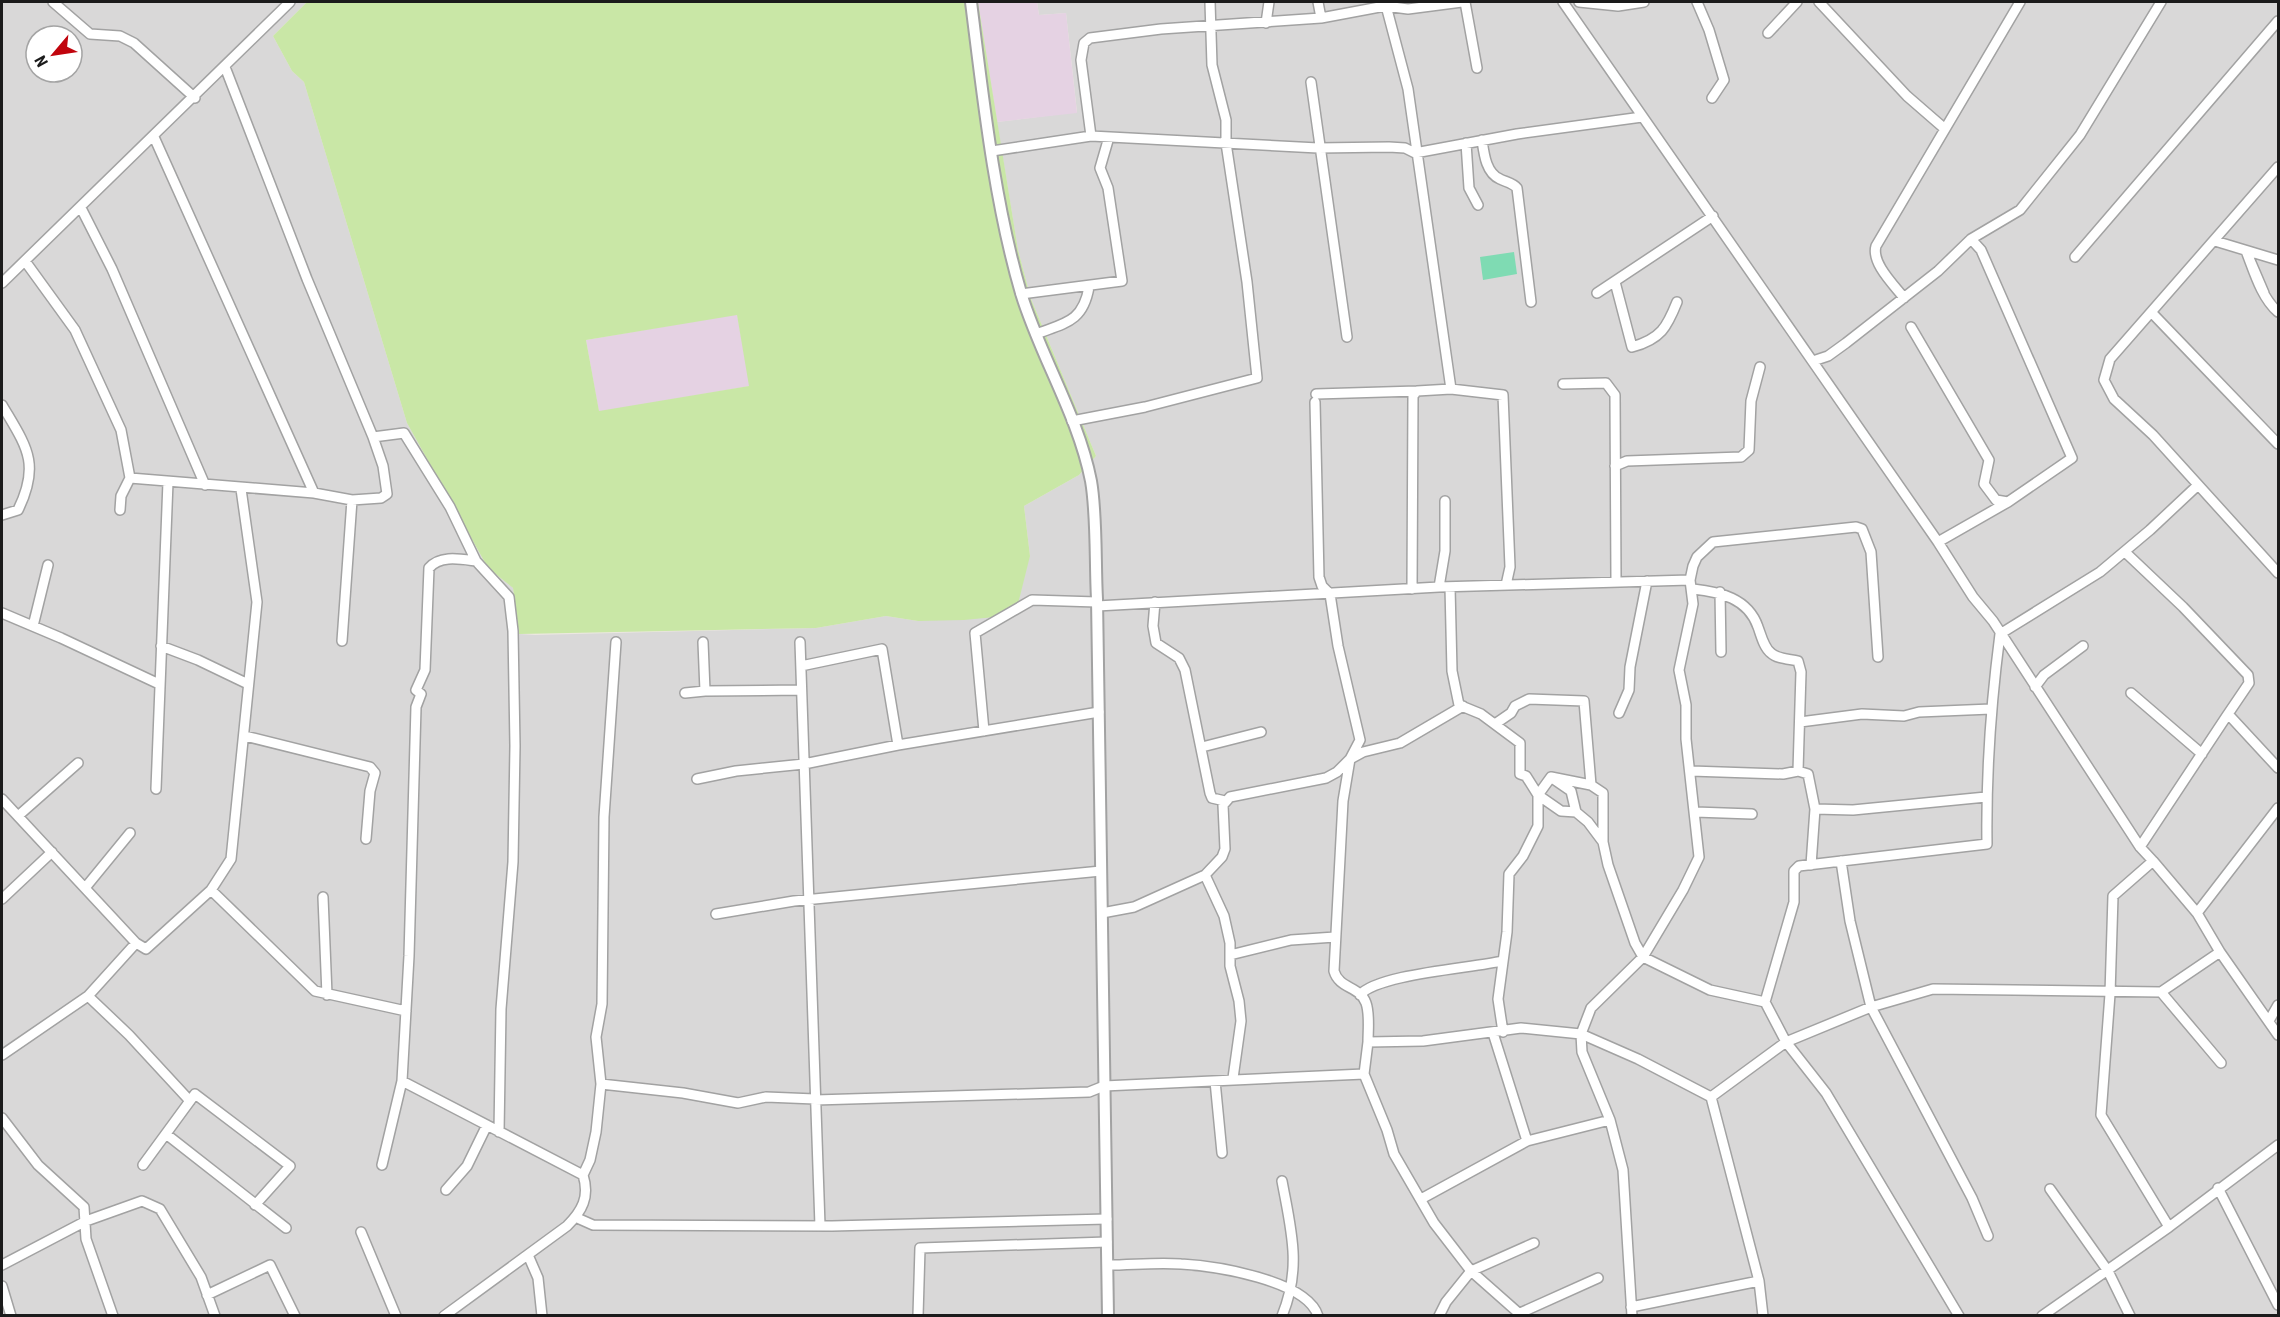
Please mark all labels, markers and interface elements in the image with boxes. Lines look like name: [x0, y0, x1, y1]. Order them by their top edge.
north arrow: [24, 24, 84, 84]
text: N: [31, 52, 52, 70]

